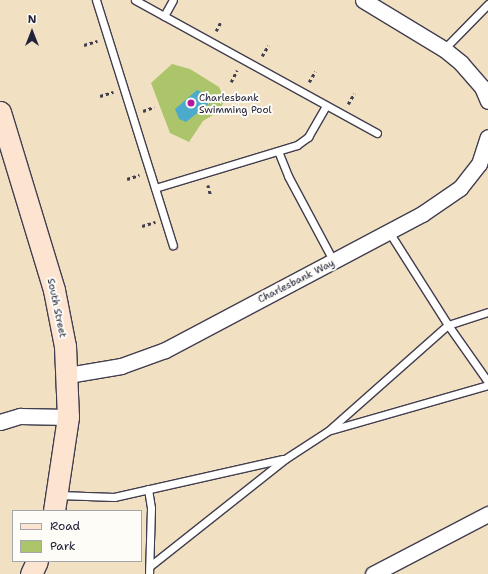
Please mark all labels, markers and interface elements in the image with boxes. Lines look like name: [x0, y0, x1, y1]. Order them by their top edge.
north arrow: [12, 12, 52, 52]
text: N: [28, 12, 36, 27]
place label: Charlesbank Swimming Pool: [199, 91, 271, 114]
marker: Charlesbank Swimming Pool: [186, 98, 196, 108]
street label: Charlesbank Way: [256, 257, 336, 305]
street label: South Street: [45, 277, 69, 339]
legend: [12, 510, 142, 562]
text: Road: [50, 518, 80, 534]
text: Park: [50, 538, 76, 554]

